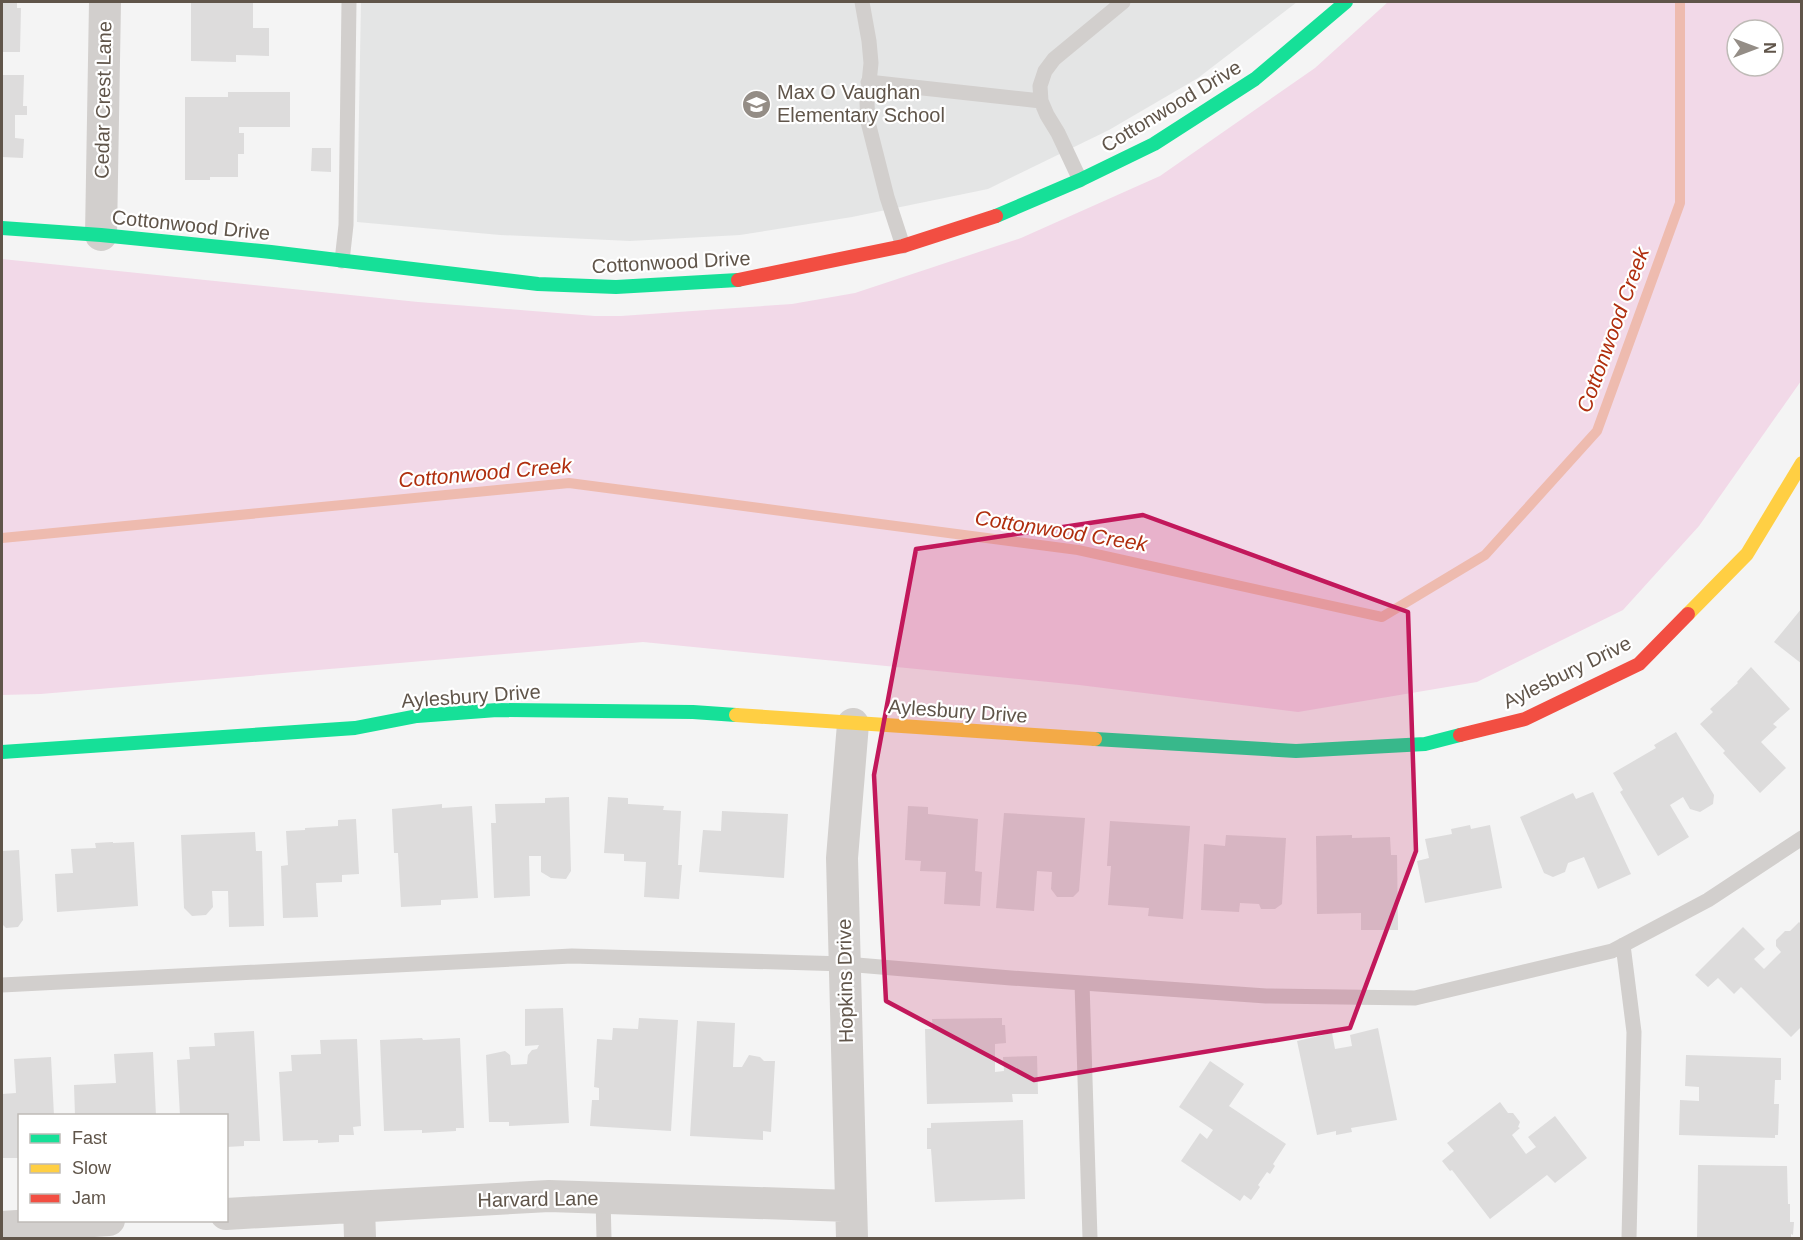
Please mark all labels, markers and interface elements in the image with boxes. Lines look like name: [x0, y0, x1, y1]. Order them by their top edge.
north arrow: [1725, 18, 1785, 78]
street label: Cedar Crest Lane: [91, 21, 115, 179]
text: N: [1761, 42, 1778, 54]
street label: Cottonwood Drive: [1097, 56, 1245, 156]
place label: Max O Vaughan Elementary School: [777, 81, 945, 126]
school or university icon: Max O Vaughan Elementary School: [740, 88, 772, 120]
street label: Cottonwood Drive: [111, 206, 271, 244]
water label: Cottonwood Creek: [1572, 243, 1654, 415]
street label: Cottonwood Drive: [591, 247, 751, 277]
water label: Cottonwood Creek: [397, 453, 574, 492]
water label: Cottonwood Creek: [973, 506, 1150, 556]
street label: Aylesbury Drive: [1499, 631, 1635, 713]
street label: Aylesbury Drive: [401, 680, 541, 712]
street label: Aylesbury Drive: [888, 695, 1028, 727]
street label: Hopkins Drive: [833, 919, 857, 1043]
legend: [18, 1114, 228, 1222]
text: Fast: [72, 1128, 107, 1148]
text: Slow: [72, 1158, 112, 1178]
street label: Harvard Lane: [477, 1187, 599, 1211]
text: Jam: [72, 1188, 106, 1208]

